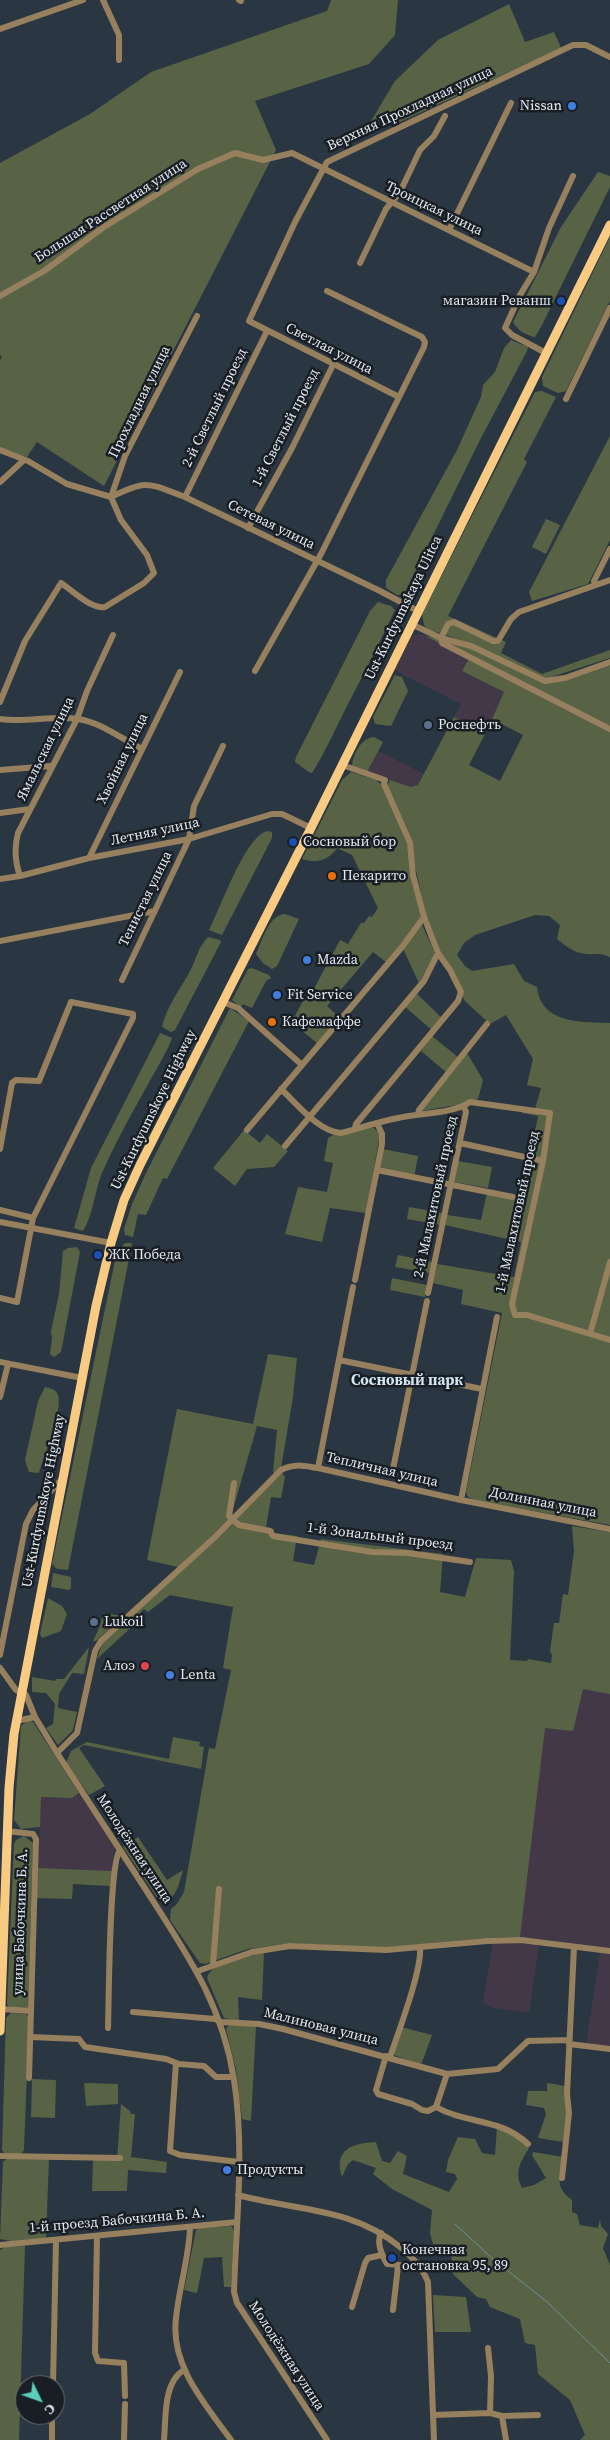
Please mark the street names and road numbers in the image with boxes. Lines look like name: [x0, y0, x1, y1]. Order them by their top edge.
street label: Верхняя Прохладная улица: [325, 63, 495, 155]
street label: Большая Рассветная улица: [32, 156, 190, 266]
street label: Троицкая улица: [383, 178, 485, 240]
street label: Светлая улица: [283, 320, 375, 378]
street label: Прохладная улица: [106, 343, 174, 461]
street label: 2-й Светлый проезд: [179, 346, 251, 470]
street label: 1-й Светлый проезд: [249, 366, 323, 490]
street label: Сетевая улица: [225, 497, 317, 553]
street label: Ust-Kurdyumskaya Ulitca: [362, 533, 446, 683]
street label: Ямальская улица: [14, 694, 78, 804]
street label: Хвойная улица: [94, 711, 152, 807]
street label: Летняя улица: [109, 814, 201, 850]
street label: Тенистая улица: [116, 849, 176, 949]
street label: Ust-Kurdyumskoye Highway: [108, 1027, 200, 1193]
street label: 2-й Малахитовый проезд: [411, 1114, 461, 1280]
street label: 1-й Малахитовый проезд: [493, 1129, 543, 1295]
street label: Ust-Kurdyumskoye Highway: [19, 1413, 69, 1589]
street label: Тепличная улица: [324, 1449, 440, 1491]
street label: Долинная улица: [488, 1484, 598, 1522]
street label: 1-й Зональный проезд: [306, 1520, 454, 1554]
street label: Молодёжная улица: [92, 1791, 176, 1907]
street label: улица Бабочкина Б. А.: [10, 1848, 32, 1996]
street label: Малиновая улица: [262, 2005, 380, 2049]
street label: 1-й проезд Бабочкина Б. А.: [28, 2205, 206, 2237]
street label: Молодёжная улица: [244, 2298, 328, 2414]

